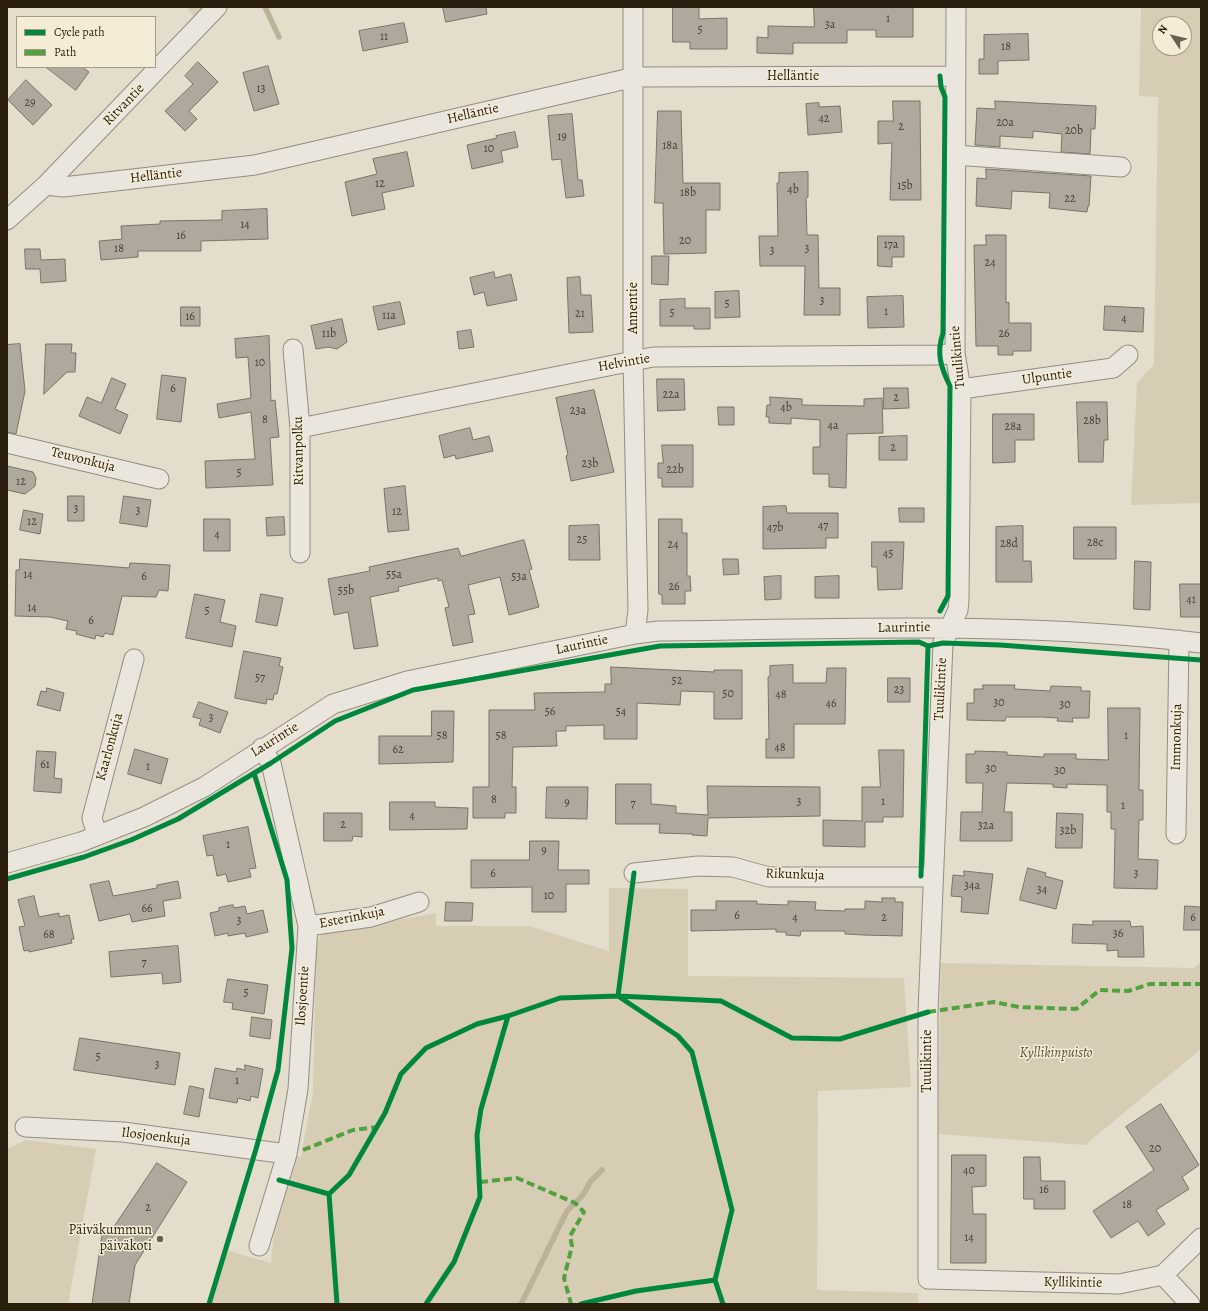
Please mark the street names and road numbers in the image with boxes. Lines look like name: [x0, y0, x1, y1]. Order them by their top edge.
street label: Helläntie: [767, 69, 819, 85]
street label: Ritvantie: [100, 80, 148, 130]
street label: Helläntie: [446, 100, 500, 128]
street label: Helläntie: [129, 164, 183, 188]
street label: Annentie: [626, 282, 642, 334]
street label: Tuulikintie: [947, 325, 969, 389]
street label: Helvintie: [597, 350, 651, 376]
street label: Ulpuntie: [1021, 365, 1073, 389]
street label: Ritvanpolku: [290, 416, 308, 486]
street label: Teuvonkuja: [49, 444, 117, 476]
street label: Laurintie: [877, 619, 931, 637]
street label: Laurintie: [554, 631, 610, 659]
street label: Tuulikintie: [931, 657, 951, 721]
street label: Immonkuja: [1168, 703, 1186, 771]
street label: Kaarlonkuja: [93, 711, 127, 783]
street label: Laurintie: [248, 719, 302, 761]
street label: Rikunkuja: [765, 866, 825, 884]
street label: Esterinkuja: [318, 903, 386, 933]
street label: Ilosjoentie: [293, 965, 313, 1027]
street label: Tuulikintie: [920, 1029, 936, 1093]
street label: Ilosjoenkuja: [120, 1124, 192, 1150]
street label: Kyllikintie: [1043, 1274, 1103, 1292]

